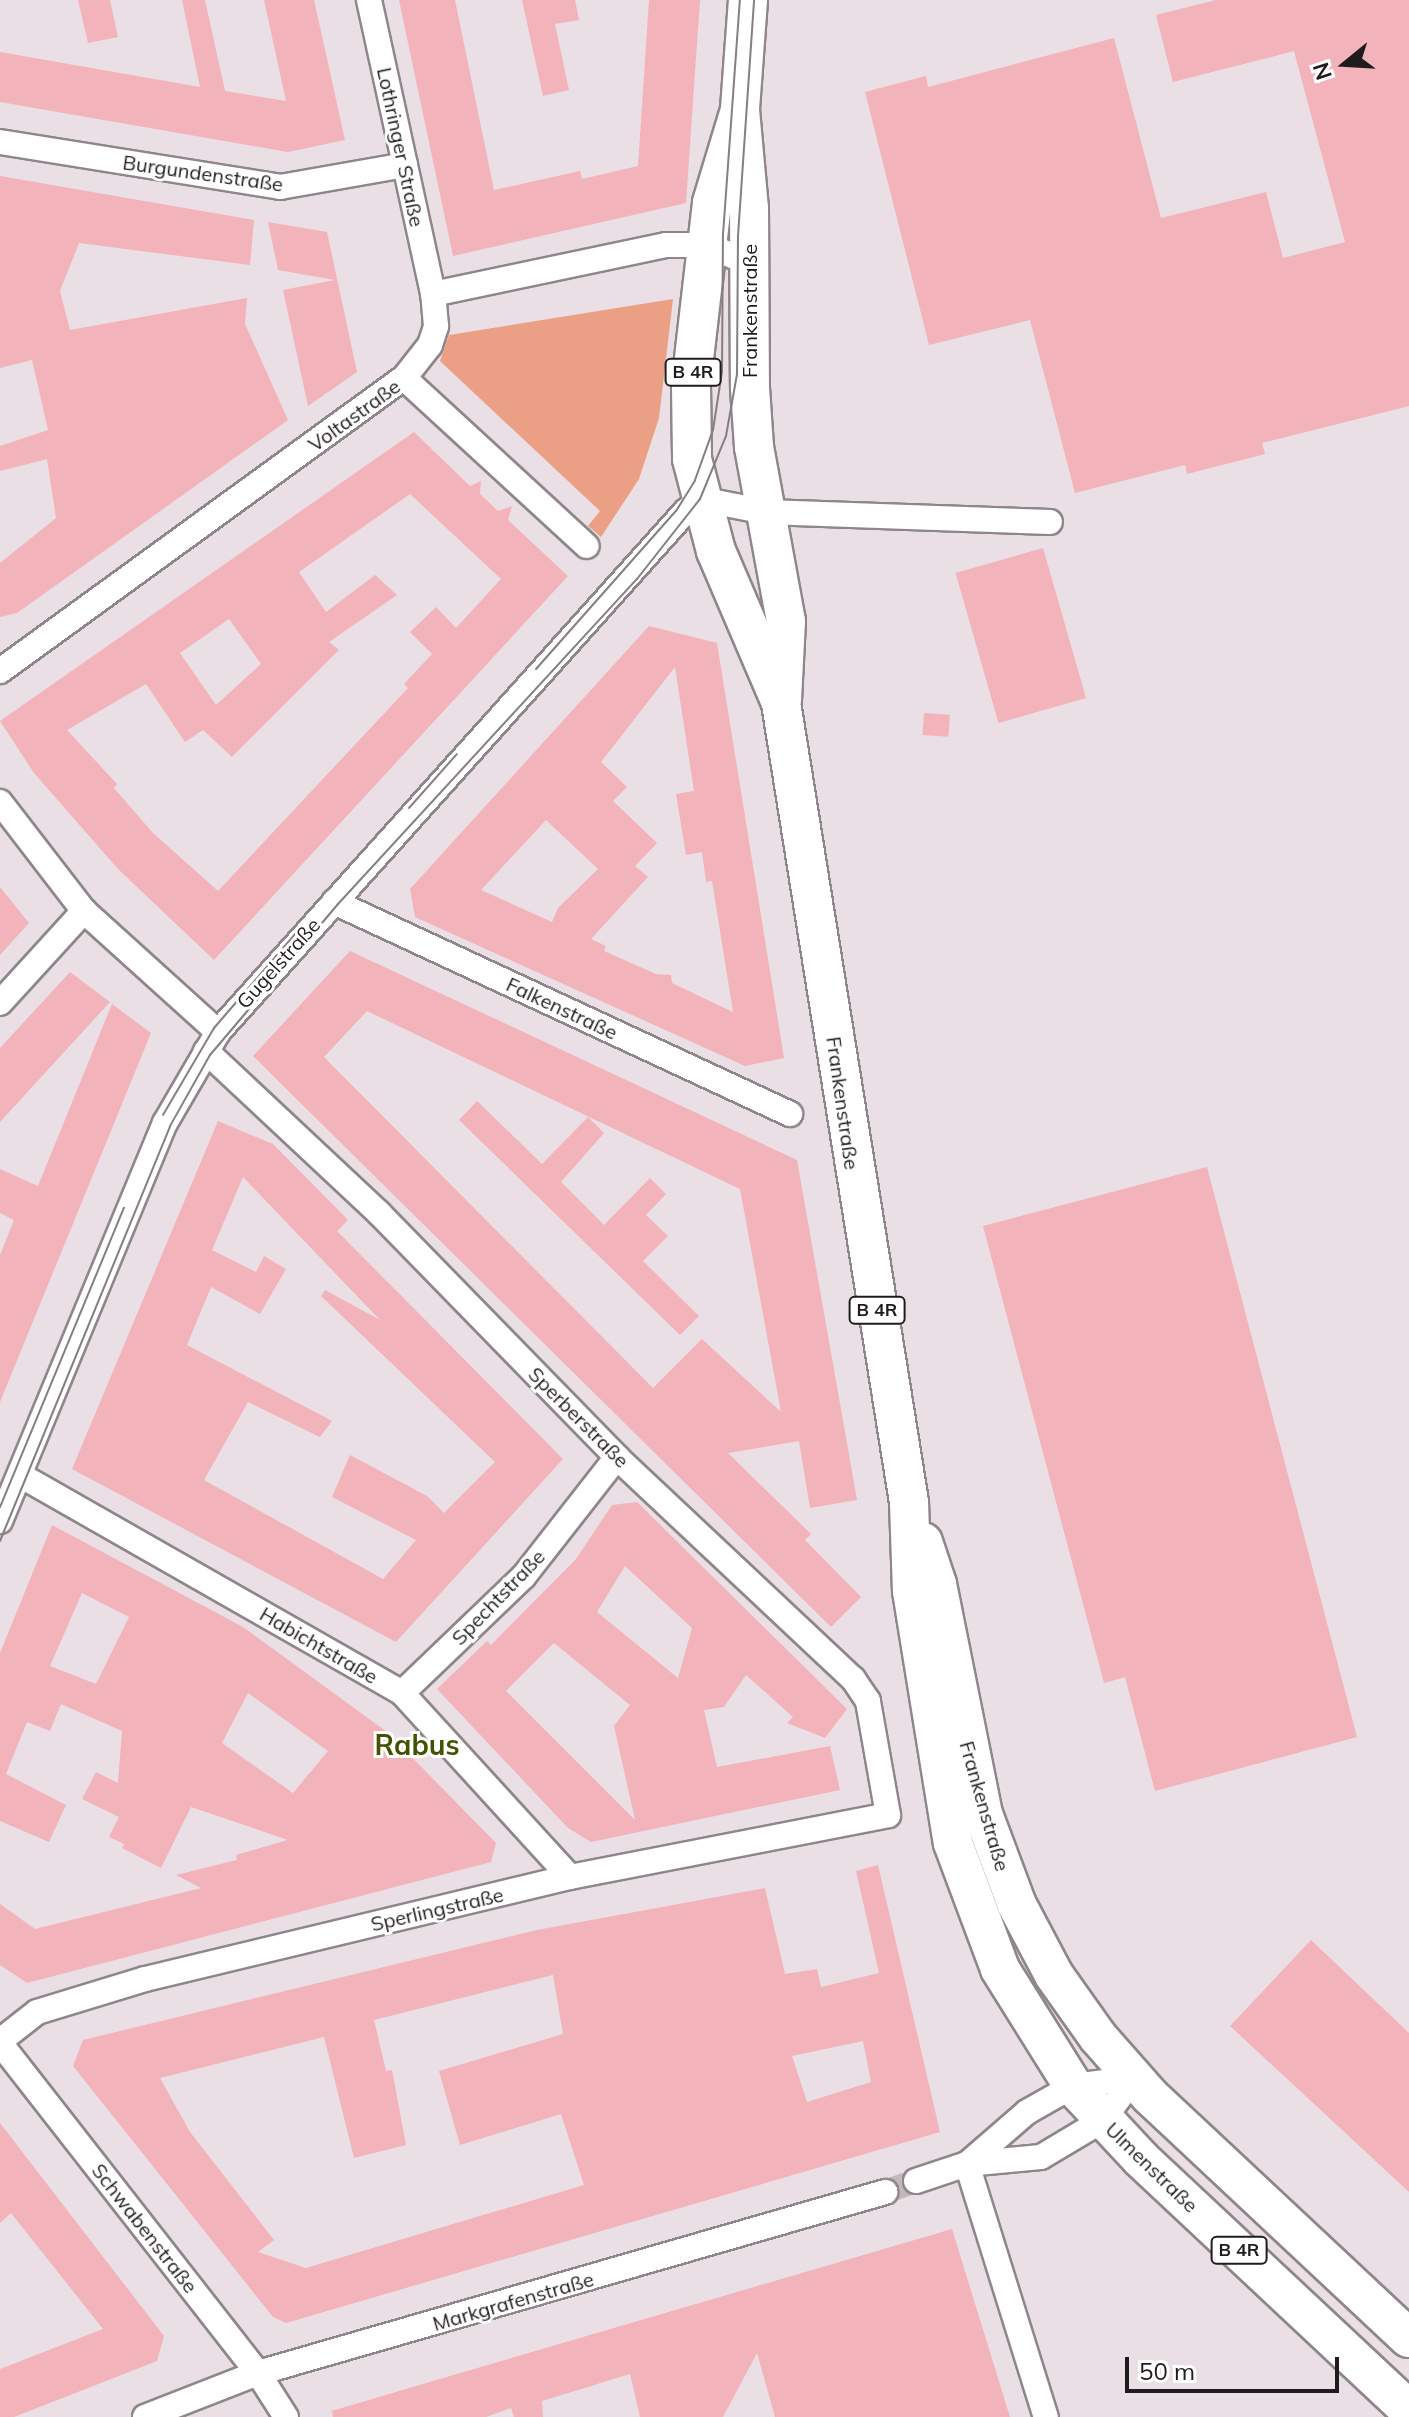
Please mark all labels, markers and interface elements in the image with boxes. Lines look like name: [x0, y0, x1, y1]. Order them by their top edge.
north arrow: [1305, 24, 1385, 104]
text: N: [1306, 59, 1338, 84]
street label: Lothringer Straße: [372, 65, 430, 229]
street label: Burgundenstraße: [121, 150, 285, 196]
street label: Frankenstraße: [737, 244, 761, 378]
road number: B 4R: [663, 358, 723, 386]
street label: Voltastraße: [303, 374, 405, 456]
street label: Gugelstraße: [231, 913, 325, 1013]
street label: Falkenstraße: [503, 972, 621, 1044]
street label: Frankenstraße: [822, 1035, 864, 1171]
road number: B 4R: [847, 1296, 907, 1324]
street label: Sperberstraße: [524, 1362, 634, 1472]
street label: Spechtstraße: [446, 1544, 550, 1650]
street label: Habichtstraße: [256, 1602, 382, 1688]
district label: Rabus: [375, 1728, 459, 1762]
street label: Frankenstraße: [955, 1738, 1015, 1874]
street label: Sperlingstraße: [368, 1882, 506, 1936]
street label: Ulmenstraße: [1101, 2117, 1203, 2217]
street label: Schwabenstraße: [87, 2159, 203, 2297]
road number: B 4R: [1209, 2236, 1269, 2264]
street label: Markgrafenstraße: [430, 2267, 596, 2335]
scale bar: [1129, 2341, 1343, 2391]
text: 50 m: [1139, 2356, 1195, 2386]

